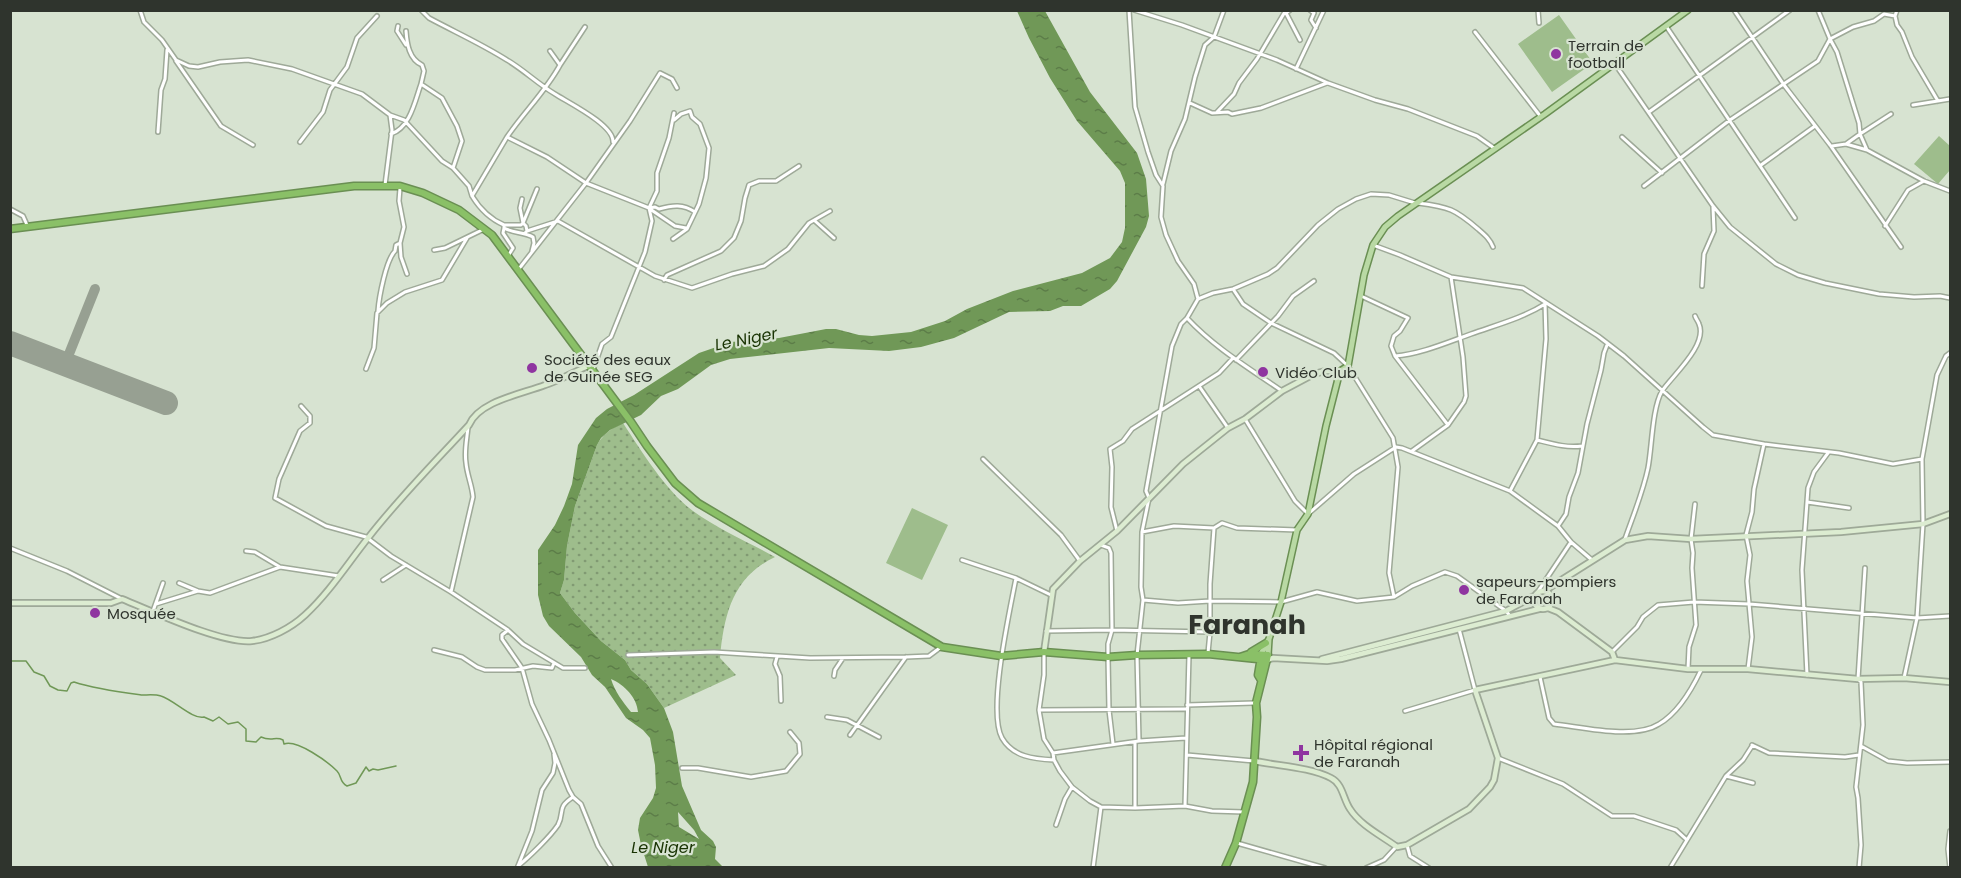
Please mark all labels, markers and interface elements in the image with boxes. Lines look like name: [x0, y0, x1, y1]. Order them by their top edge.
place label: Terrain de football: [1568, 35, 1643, 73]
marker: Terrain de football: [1549, 47, 1563, 61]
water label: Le Niger: [713, 321, 780, 356]
place label: Société des eaux de Guinée SEG: [544, 349, 671, 387]
marker: Société des eaux de Guinée SEG: [525, 361, 539, 375]
place label: Vidéo Club: [1275, 362, 1357, 383]
marker: Vidéo Club: [1256, 365, 1270, 379]
place label: sapeurs-pompiers de Faranah: [1476, 571, 1617, 609]
marker: sapeurs-pompiers de Faranah: [1457, 583, 1471, 597]
place label: Mosquée: [107, 603, 176, 624]
marker: Mosquée: [88, 606, 102, 620]
district label: Faranah: [1188, 606, 1306, 643]
place label: Hôpital régional de Faranah: [1314, 734, 1433, 772]
marker: Hôpital régional de Faranah: [1292, 744, 1310, 762]
water label: Le Niger: [631, 836, 696, 859]

